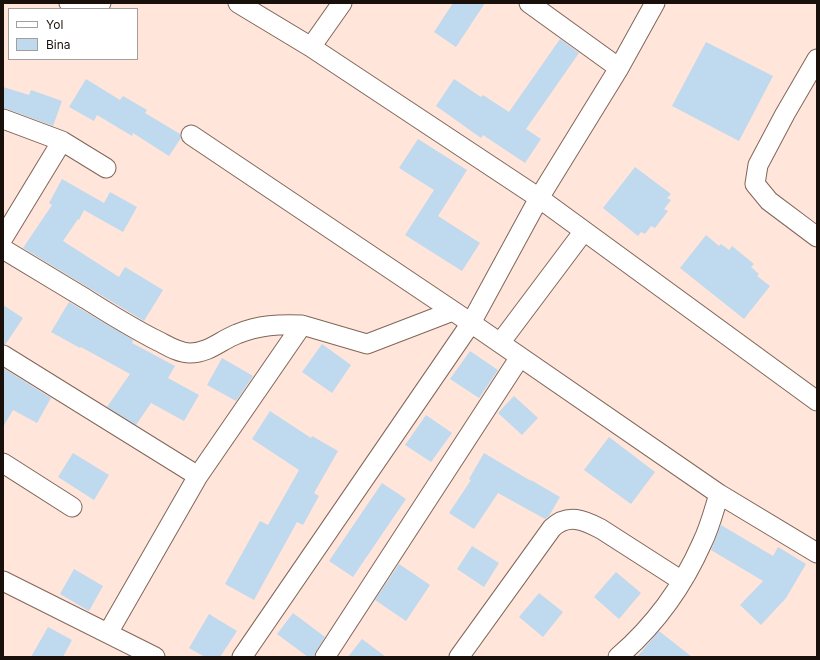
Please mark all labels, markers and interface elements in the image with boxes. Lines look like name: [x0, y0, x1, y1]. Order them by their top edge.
legend: [8, 8, 138, 60]
text: Yol: [46, 17, 63, 32]
text: Bina: [46, 37, 71, 52]

